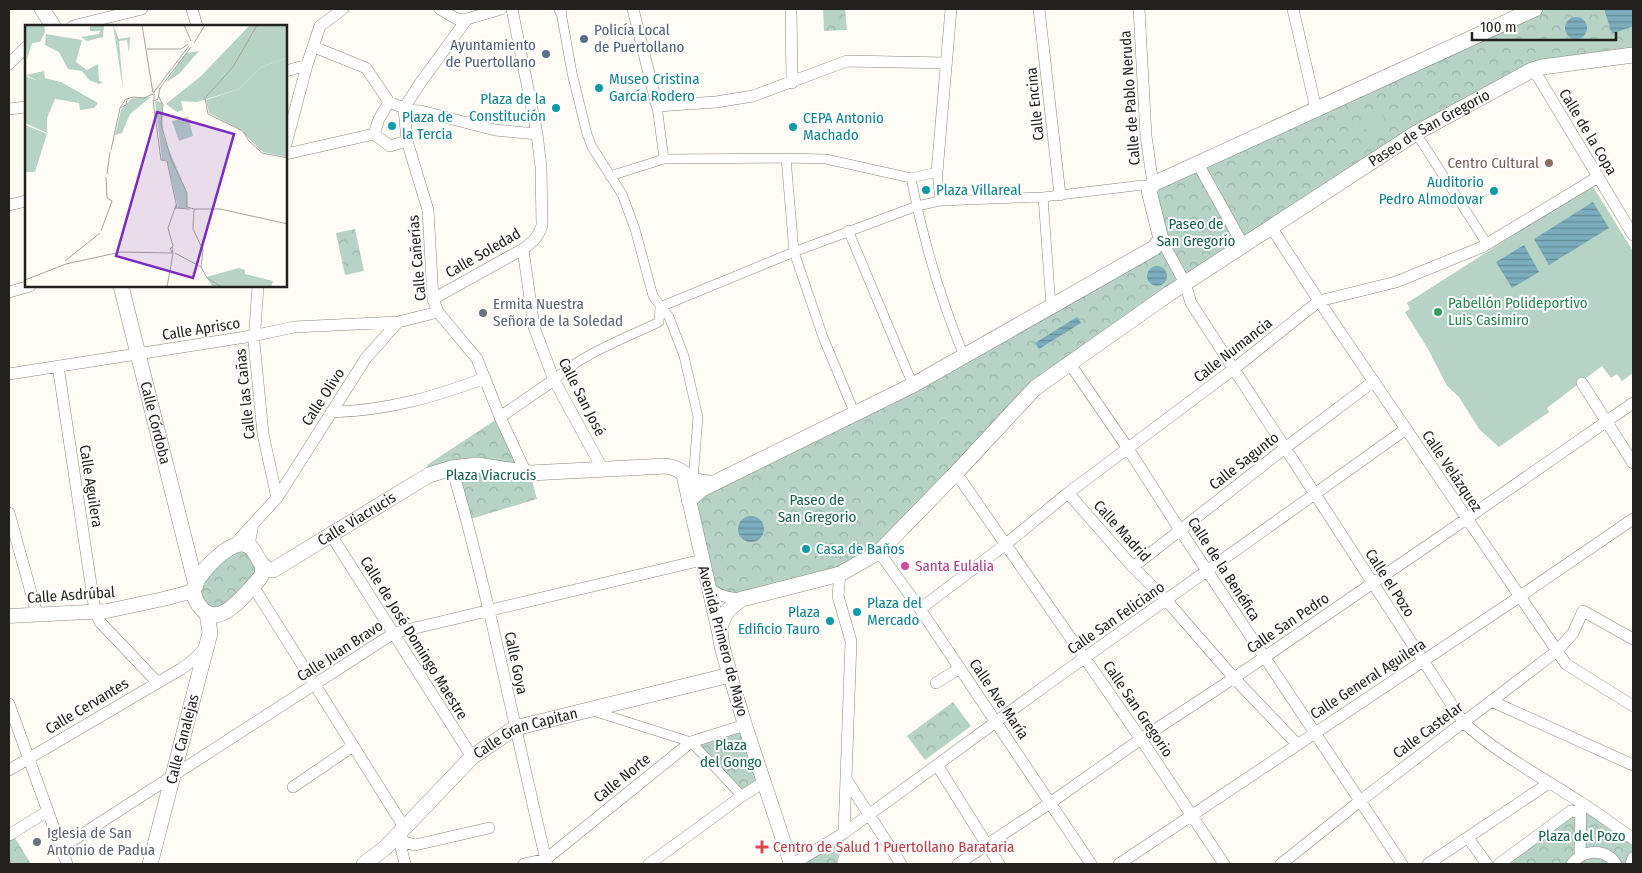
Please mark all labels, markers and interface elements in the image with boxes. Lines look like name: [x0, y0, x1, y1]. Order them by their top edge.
scale bar: [1472, 10, 1616, 42]
text: 100 m: [1480, 18, 1517, 36]
place label: Policía Local de Puertollano: [594, 21, 685, 56]
inset map: [25, 25, 288, 288]
street label: Calle de Pablo Neruda: [1116, 30, 1144, 166]
marker: Policía Local de Puertollano: [578, 33, 590, 45]
place label: Ayuntamiento de Puertollano: [445, 36, 536, 71]
marker: Ayuntamiento de Puertollano: [540, 48, 552, 60]
street label: Calle Encina: [1022, 66, 1048, 142]
place label: Museo Cristina García Rodero: [609, 70, 700, 105]
marker: Museo Cristina García Rodero: [593, 82, 605, 94]
street label: Paseo de San Gregorio: [1365, 86, 1493, 170]
street label: Calle de la Copa: [1555, 86, 1621, 178]
place label: Plaza de la Constitución: [469, 90, 546, 125]
marker: Plaza de la Constitución: [550, 102, 562, 114]
place label: Plaza de la Tercia: [402, 108, 453, 143]
place label: CEPA Antonio Machado: [803, 109, 884, 144]
marker: Plaza de la Tercia: [386, 120, 398, 132]
marker: CEPA Antonio Machado: [787, 121, 799, 133]
place label: Centro Cultural: [1447, 154, 1539, 172]
marker: Centro Cultural: [1543, 157, 1555, 169]
place label: Auditorio Pedro Almodovar: [1379, 173, 1485, 208]
place label: Plaza Villareal: [936, 181, 1021, 199]
marker: Plaza Villareal: [920, 184, 932, 196]
marker: Auditorio Pedro Almodovar: [1488, 185, 1500, 197]
street label: Calle Cañerías: [404, 214, 430, 302]
park label: Paseo de San Gregorío: [1157, 215, 1235, 250]
street label: Calle Soledad: [442, 224, 524, 282]
place label: Pabellón Polideportivo Luis Casimiro: [1448, 294, 1588, 329]
place label: Ermita Nuestra Señora de la Soledad: [493, 295, 623, 330]
marker: Pabellón Polideportivo Luis Casimiro: [1432, 306, 1444, 318]
marker: Ermita Nuestra Señora de la Soledad: [477, 307, 489, 319]
street label: Calle Aprisco: [161, 314, 241, 344]
street label: Calle Numancia: [1190, 314, 1276, 386]
street label: Calle las Cañas: [231, 348, 259, 440]
street label: Calle San José: [555, 355, 609, 439]
street label: Calle Olivo: [298, 365, 348, 429]
street label: Calle Córdoba: [136, 379, 174, 466]
street label: Calle Velázquez: [1418, 427, 1486, 515]
street label: Calle Sagunto: [1206, 428, 1282, 494]
street label: Calle Aguilera: [76, 443, 106, 529]
park label: Plaza Viacrucis: [446, 466, 536, 484]
street label: Calle Viacrucis: [314, 488, 399, 550]
park label: Paseo de San Gregorio: [778, 491, 856, 526]
street label: Calle Madrid: [1090, 497, 1154, 565]
street label: Calle de la Benéfica: [1184, 514, 1264, 624]
place label: Casa de Baños: [816, 540, 905, 558]
marker: Casa de Baños: [800, 543, 812, 555]
street label: Calle el Pozo: [1361, 546, 1419, 620]
street label: Calle de José Domingo Maestre: [356, 553, 472, 723]
place label: Santa Eulalia: [915, 557, 994, 575]
marker: Santa Eulalia: [899, 560, 911, 572]
street label: Avenida Primero de Mayo: [694, 564, 752, 719]
street label: Calle San Feliciano: [1064, 578, 1168, 658]
street label: Calle Asdrúbal: [27, 583, 115, 607]
street label: Calle San Pedro: [1243, 589, 1333, 657]
place label: Plaza del Mercado: [867, 594, 922, 629]
place label: Plaza Edificio Tauro: [738, 603, 820, 638]
marker: Plaza del Mercado: [851, 606, 863, 618]
marker: Plaza Edificio Tauro: [824, 615, 836, 627]
street label: Calle Juan Bravo: [294, 616, 386, 685]
street label: Calle Goya: [501, 630, 531, 696]
street label: Calle General Aguilera: [1307, 635, 1429, 723]
street label: Calle Ave María: [965, 655, 1033, 743]
street label: Calle San Gregorio: [1099, 657, 1177, 761]
street label: Calle Cervantes: [42, 674, 132, 738]
street label: Calle Canalejas: [162, 692, 203, 786]
street label: Calle Castelar: [1389, 697, 1467, 762]
street label: Calle Gran Capitan: [470, 704, 579, 762]
park label: Plaza del Gongo: [700, 736, 762, 771]
street label: Calle Norte: [590, 750, 654, 806]
place label: Iglesia de San Antonio de Padua: [47, 824, 155, 859]
park label: Plaza del Pozo: [1538, 827, 1626, 845]
marker: Iglesia de San Antonio de Padua: [31, 836, 43, 848]
place label: Centro de Salud 1 Puertollano Barataria: [773, 838, 1014, 856]
marker: Centro de Salud 1 Puertollano Barataria: [755, 840, 769, 854]

